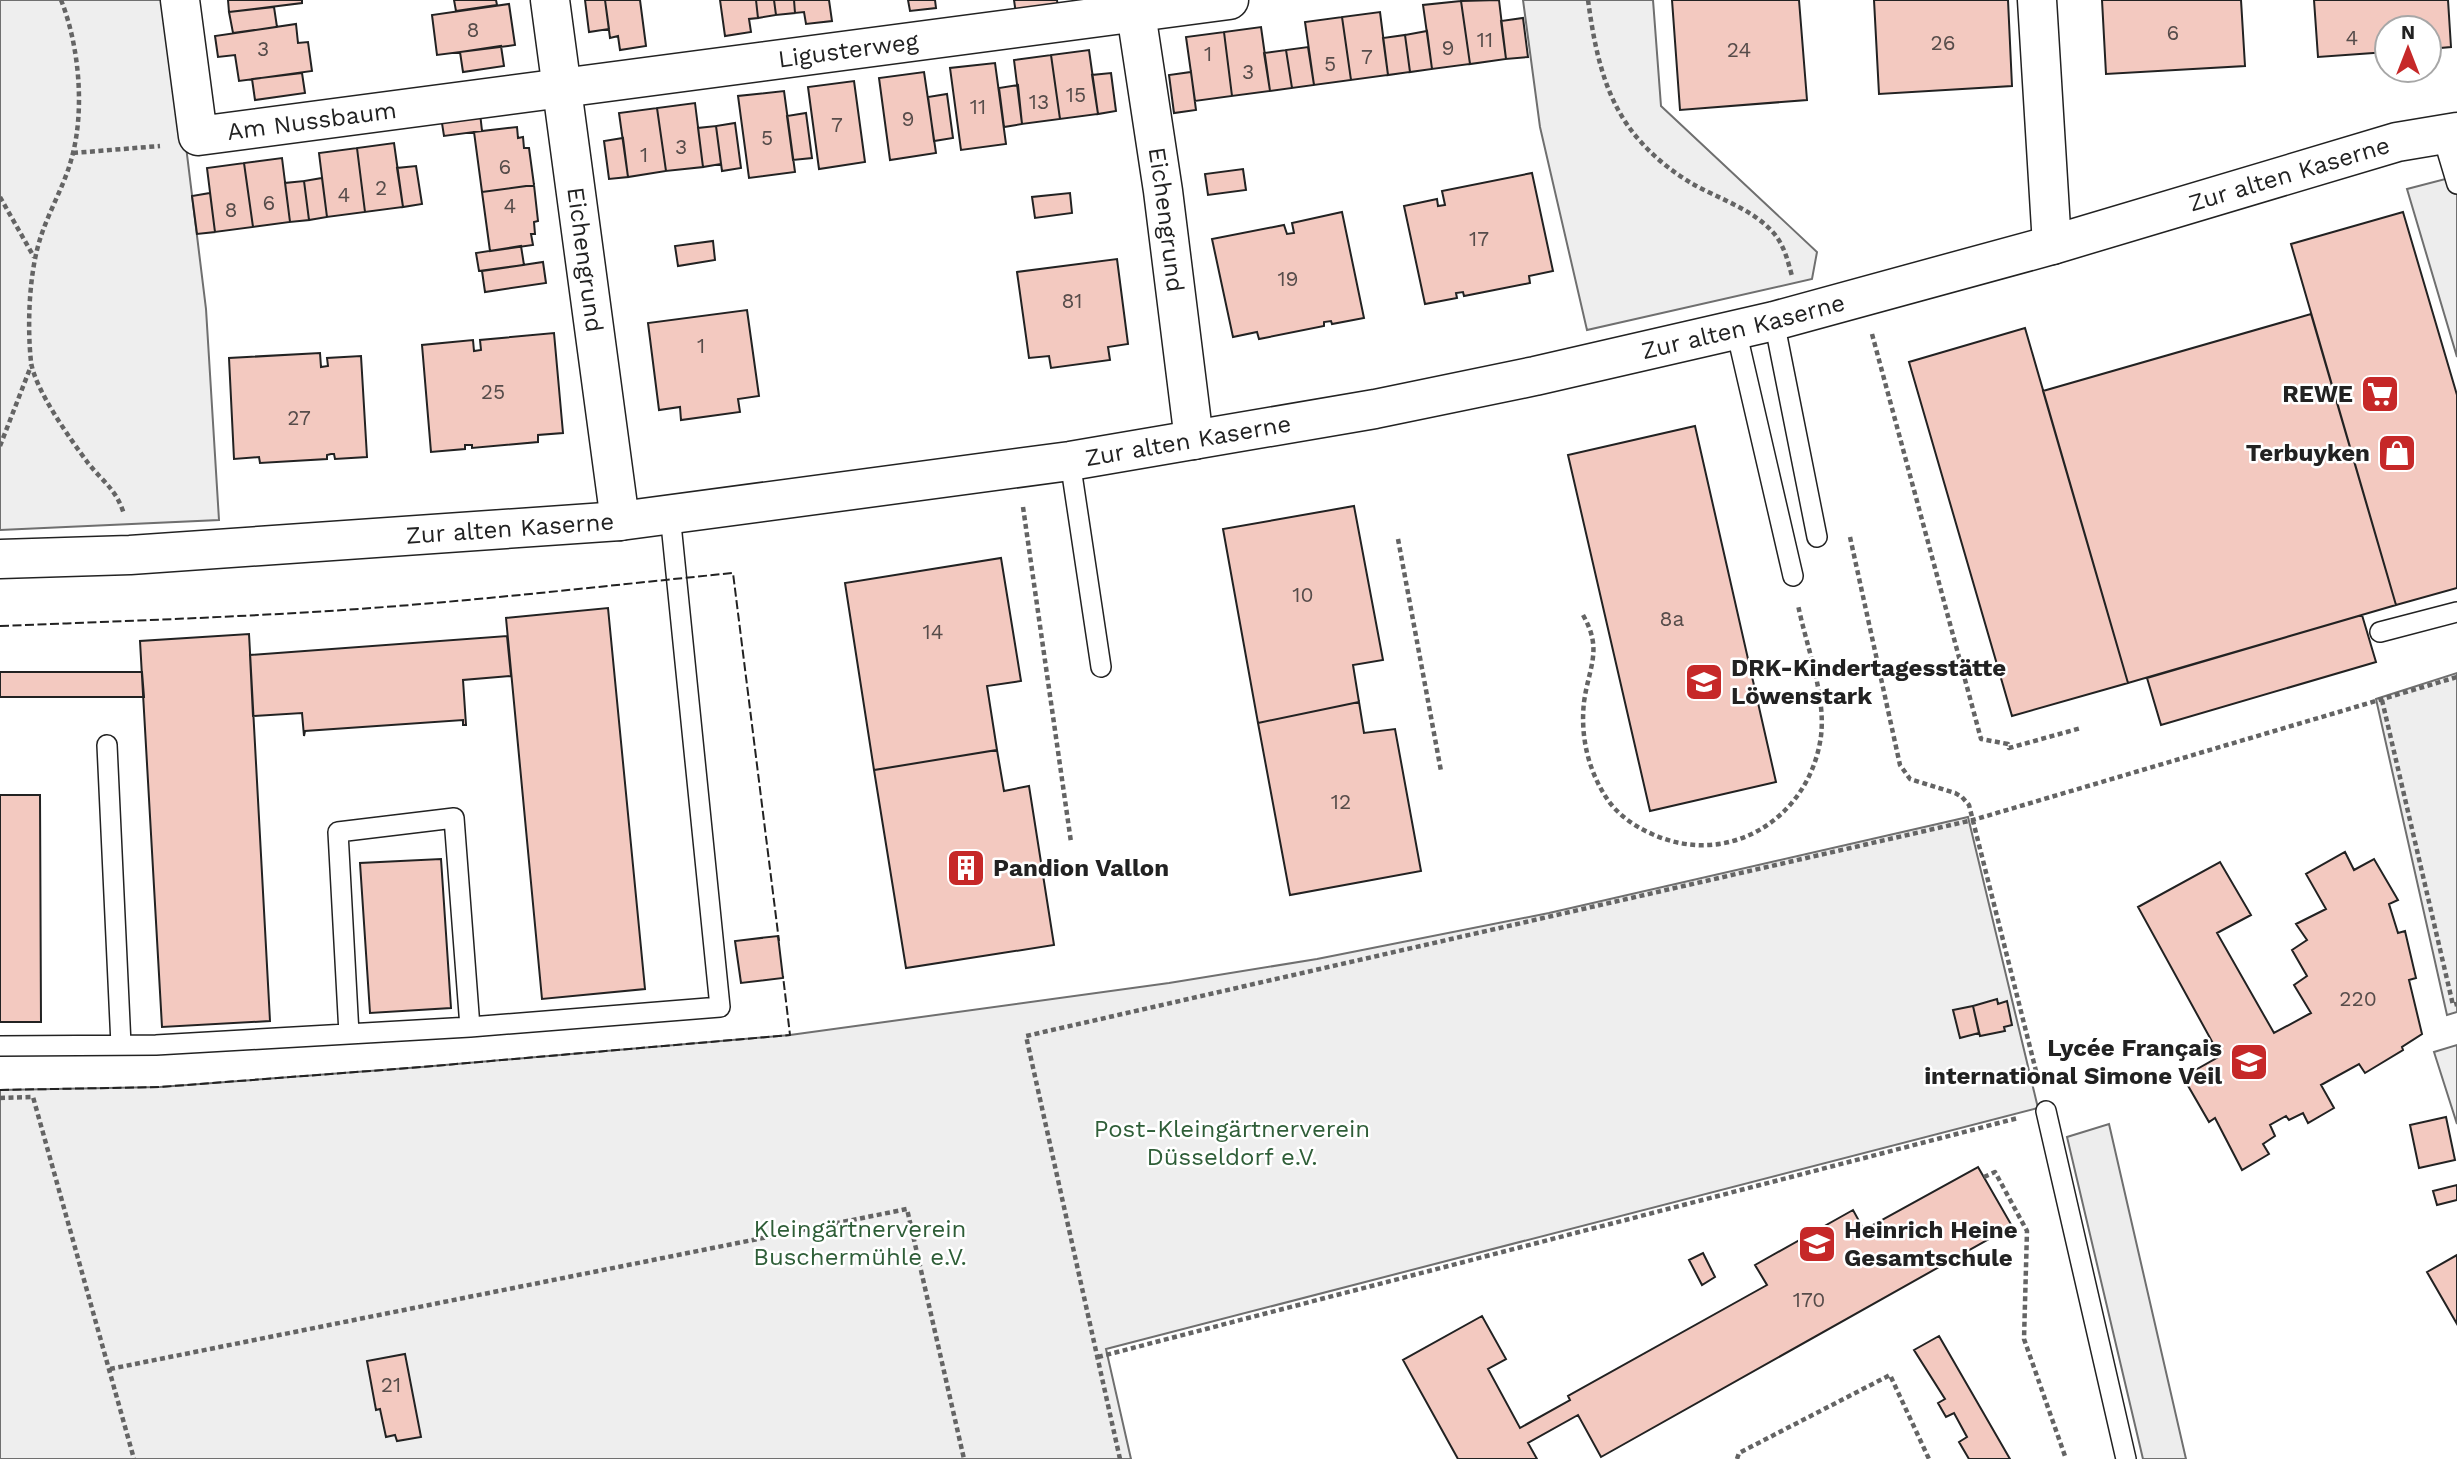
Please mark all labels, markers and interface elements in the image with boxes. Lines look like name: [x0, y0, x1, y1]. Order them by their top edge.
north arrow: [2373, 14, 2443, 84]
house number: 8: [467, 17, 479, 42]
house number: 6: [2167, 20, 2179, 45]
text: N: [2401, 21, 2415, 44]
house number: 4: [2346, 25, 2358, 50]
street label: Ligusterweg: [776, 27, 920, 73]
house number: 11: [1477, 27, 1493, 52]
house number: 26: [1930, 30, 1956, 55]
house number: 9: [1442, 35, 1454, 60]
house number: 3: [257, 36, 269, 61]
house number: 24: [1727, 37, 1751, 62]
house number: 1: [1204, 41, 1212, 66]
house number: 7: [1361, 44, 1373, 69]
house number: 5: [1324, 51, 1336, 76]
house number: 3: [1242, 59, 1254, 84]
house number: 15: [1066, 82, 1086, 107]
house number: 13: [1029, 89, 1049, 114]
house number: 11: [970, 94, 986, 119]
street label: Am Nussbaum: [225, 96, 398, 146]
house number: 9: [902, 106, 914, 131]
house number: 7: [831, 112, 843, 137]
house number: 5: [761, 125, 773, 150]
street label: Zur alten Kaserne: [2185, 131, 2393, 217]
house number: 3: [675, 134, 687, 159]
house number: 1: [640, 142, 648, 167]
street label: Eichengrund: [1143, 145, 1189, 294]
house number: 6: [499, 154, 511, 179]
house number: 2: [375, 175, 387, 200]
house number: 4: [338, 182, 350, 207]
street label: Eichengrund: [561, 185, 608, 334]
house number: 6: [263, 190, 275, 215]
house number: 4: [504, 193, 516, 218]
house number: 8: [225, 197, 237, 222]
house number: 17: [1469, 226, 1489, 251]
house number: 19: [1277, 266, 1299, 291]
house number: 81: [1061, 288, 1083, 313]
street label: Zur alten Kaserne: [1639, 288, 1848, 365]
house number: 1: [697, 333, 705, 358]
supermarket icon: REWE: [2359, 373, 2401, 415]
house number: 25: [481, 379, 505, 404]
place label: REWE: [2282, 380, 2353, 408]
house number: 27: [287, 405, 311, 430]
street label: Zur alten Kaserne: [1083, 410, 1293, 472]
shop icon: Terbuyken: [2376, 432, 2418, 474]
place label: Terbuyken: [2246, 439, 2370, 467]
street label: Zur alten Kaserne: [405, 507, 615, 550]
house number: 10: [1292, 582, 1314, 607]
house number: 8a: [1660, 606, 1685, 631]
house number: 14: [922, 619, 944, 644]
place label: DRK-Kindertagesstätte Löwenstark: [1731, 654, 2006, 710]
school or university icon: DRK-Kindertagesstätte Löwenstark: [1683, 661, 1725, 703]
house number: 12: [1331, 789, 1351, 814]
building icon: Pandion Vallon: [945, 847, 987, 889]
place label: Pandion Vallon: [993, 854, 1169, 882]
house number: 220: [2339, 986, 2377, 1011]
place label: Lycée Français international Simone Veil: [1924, 1034, 2222, 1090]
school or university icon: Lycée Français international Simone Veil: [2228, 1041, 2270, 1083]
park label: Post-Kleingärtnerverein Düsseldorf e.V.: [1094, 1115, 1370, 1171]
park label: Kleingärtnerverein Buschermühle e.V.: [753, 1215, 967, 1271]
place label: Heinrich Heine Gesamtschule: [1844, 1216, 2018, 1272]
school or university icon: Heinrich Heine Gesamtschule: [1796, 1223, 1838, 1265]
house number: 170: [1793, 1287, 1825, 1312]
house number: 21: [381, 1372, 401, 1397]

